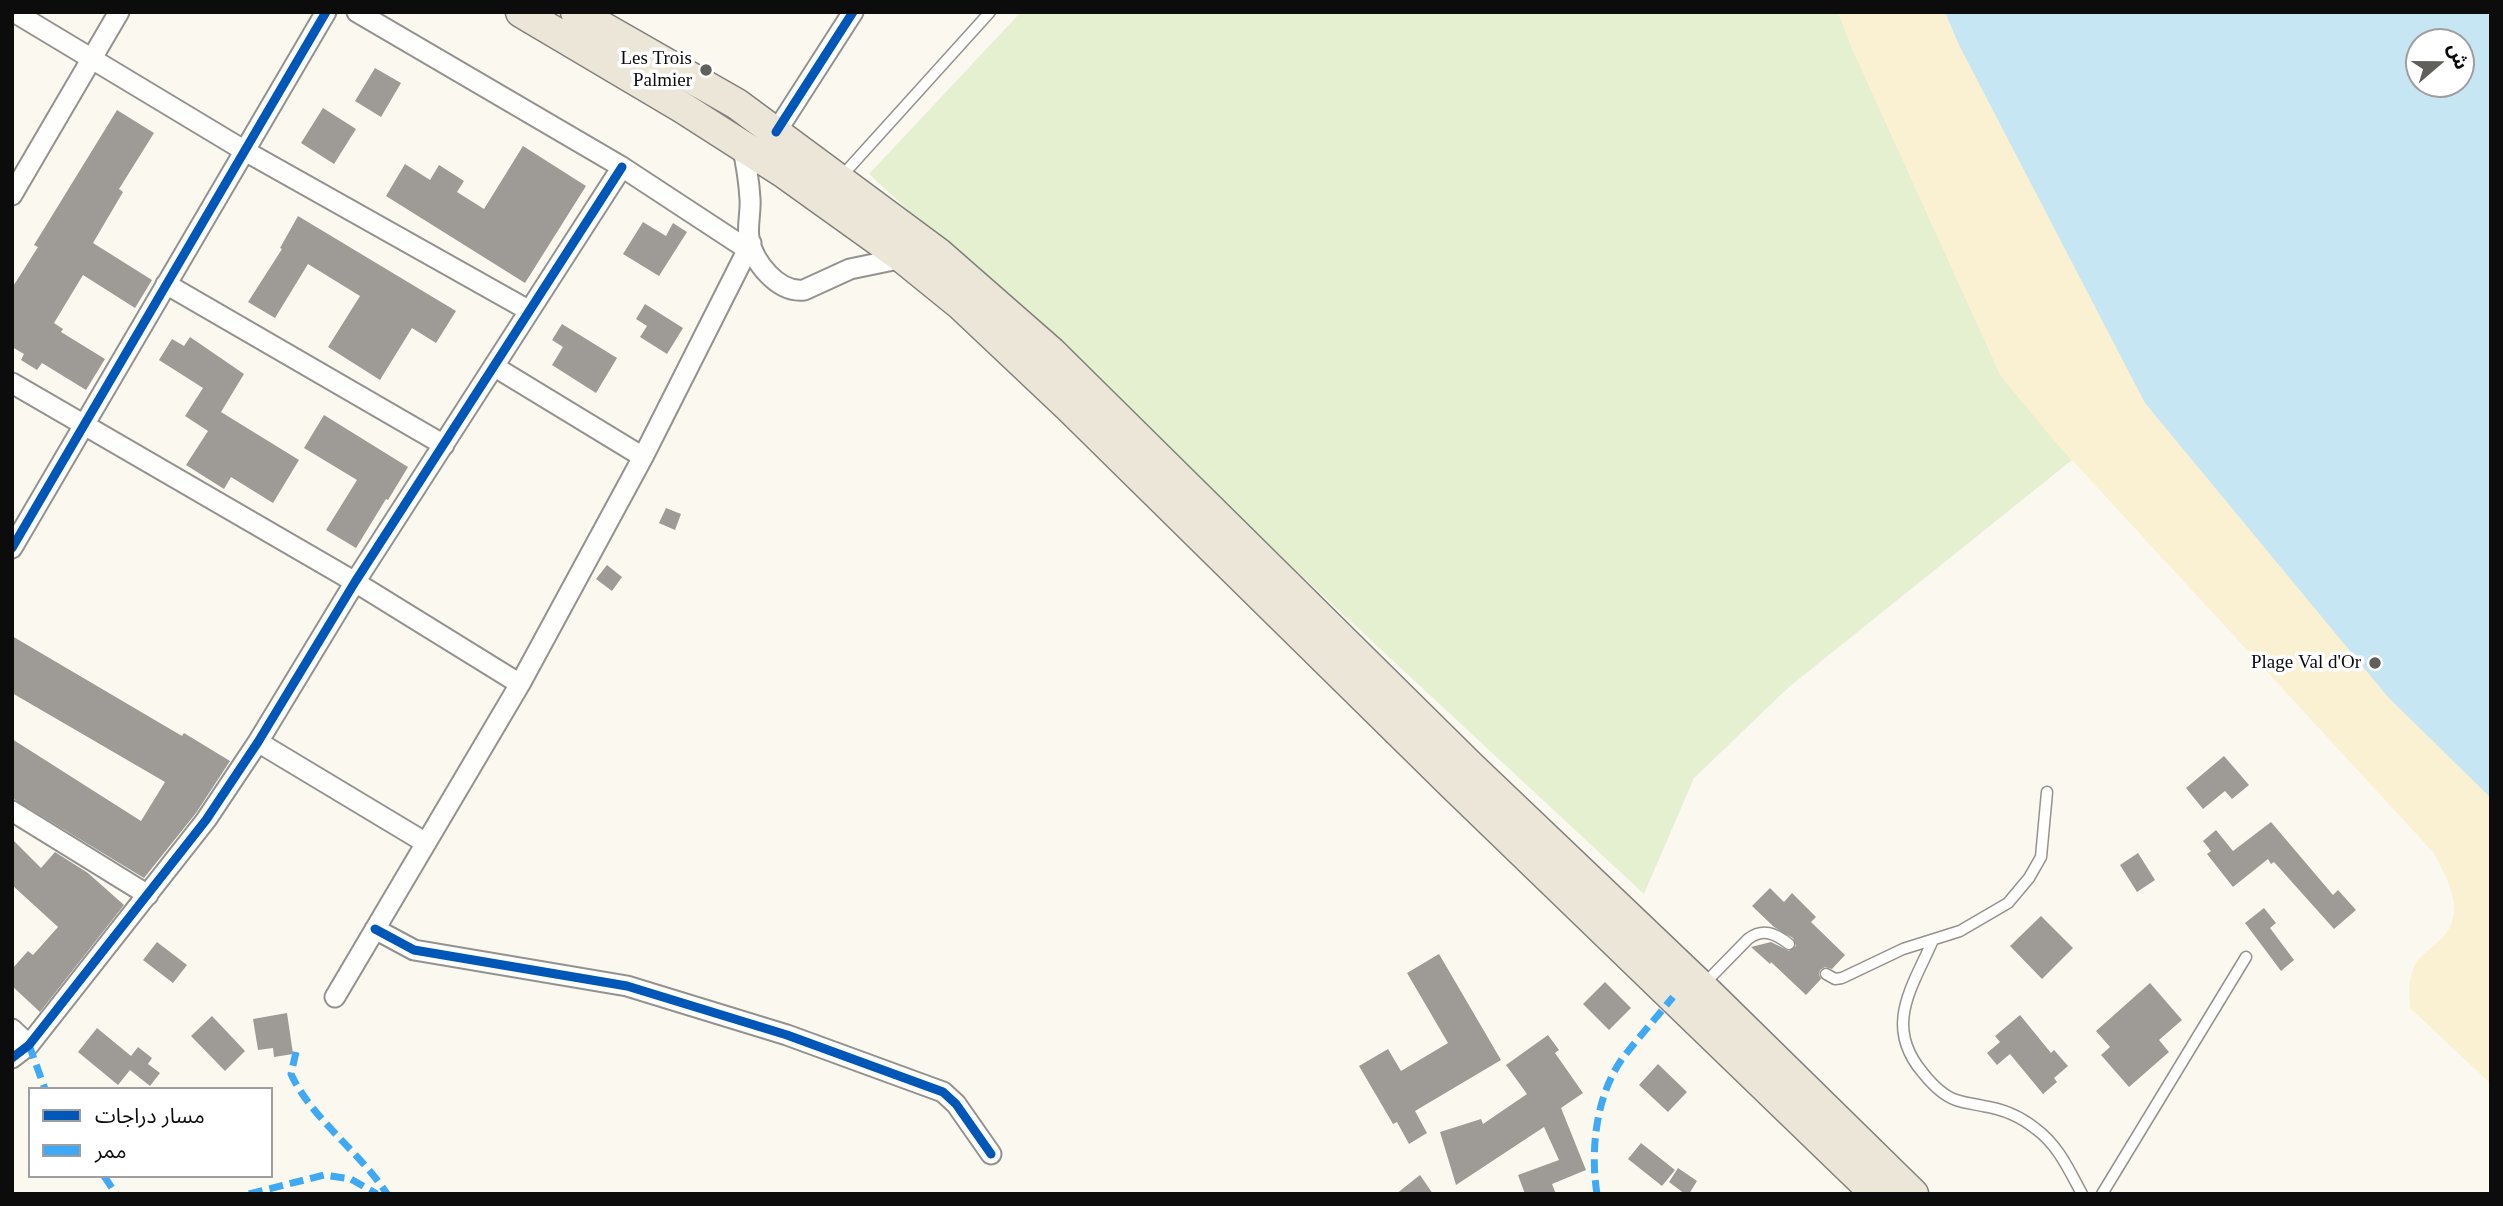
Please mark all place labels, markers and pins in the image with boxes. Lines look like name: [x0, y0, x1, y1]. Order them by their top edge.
place label: Les Trois Palmier: [615, 48, 692, 92]
marker: Les Trois Palmier: [698, 62, 714, 78]
place label: Plage Val d'Or: [2236, 652, 2361, 674]
marker: Plage Val d'Or: [2367, 655, 2383, 671]

